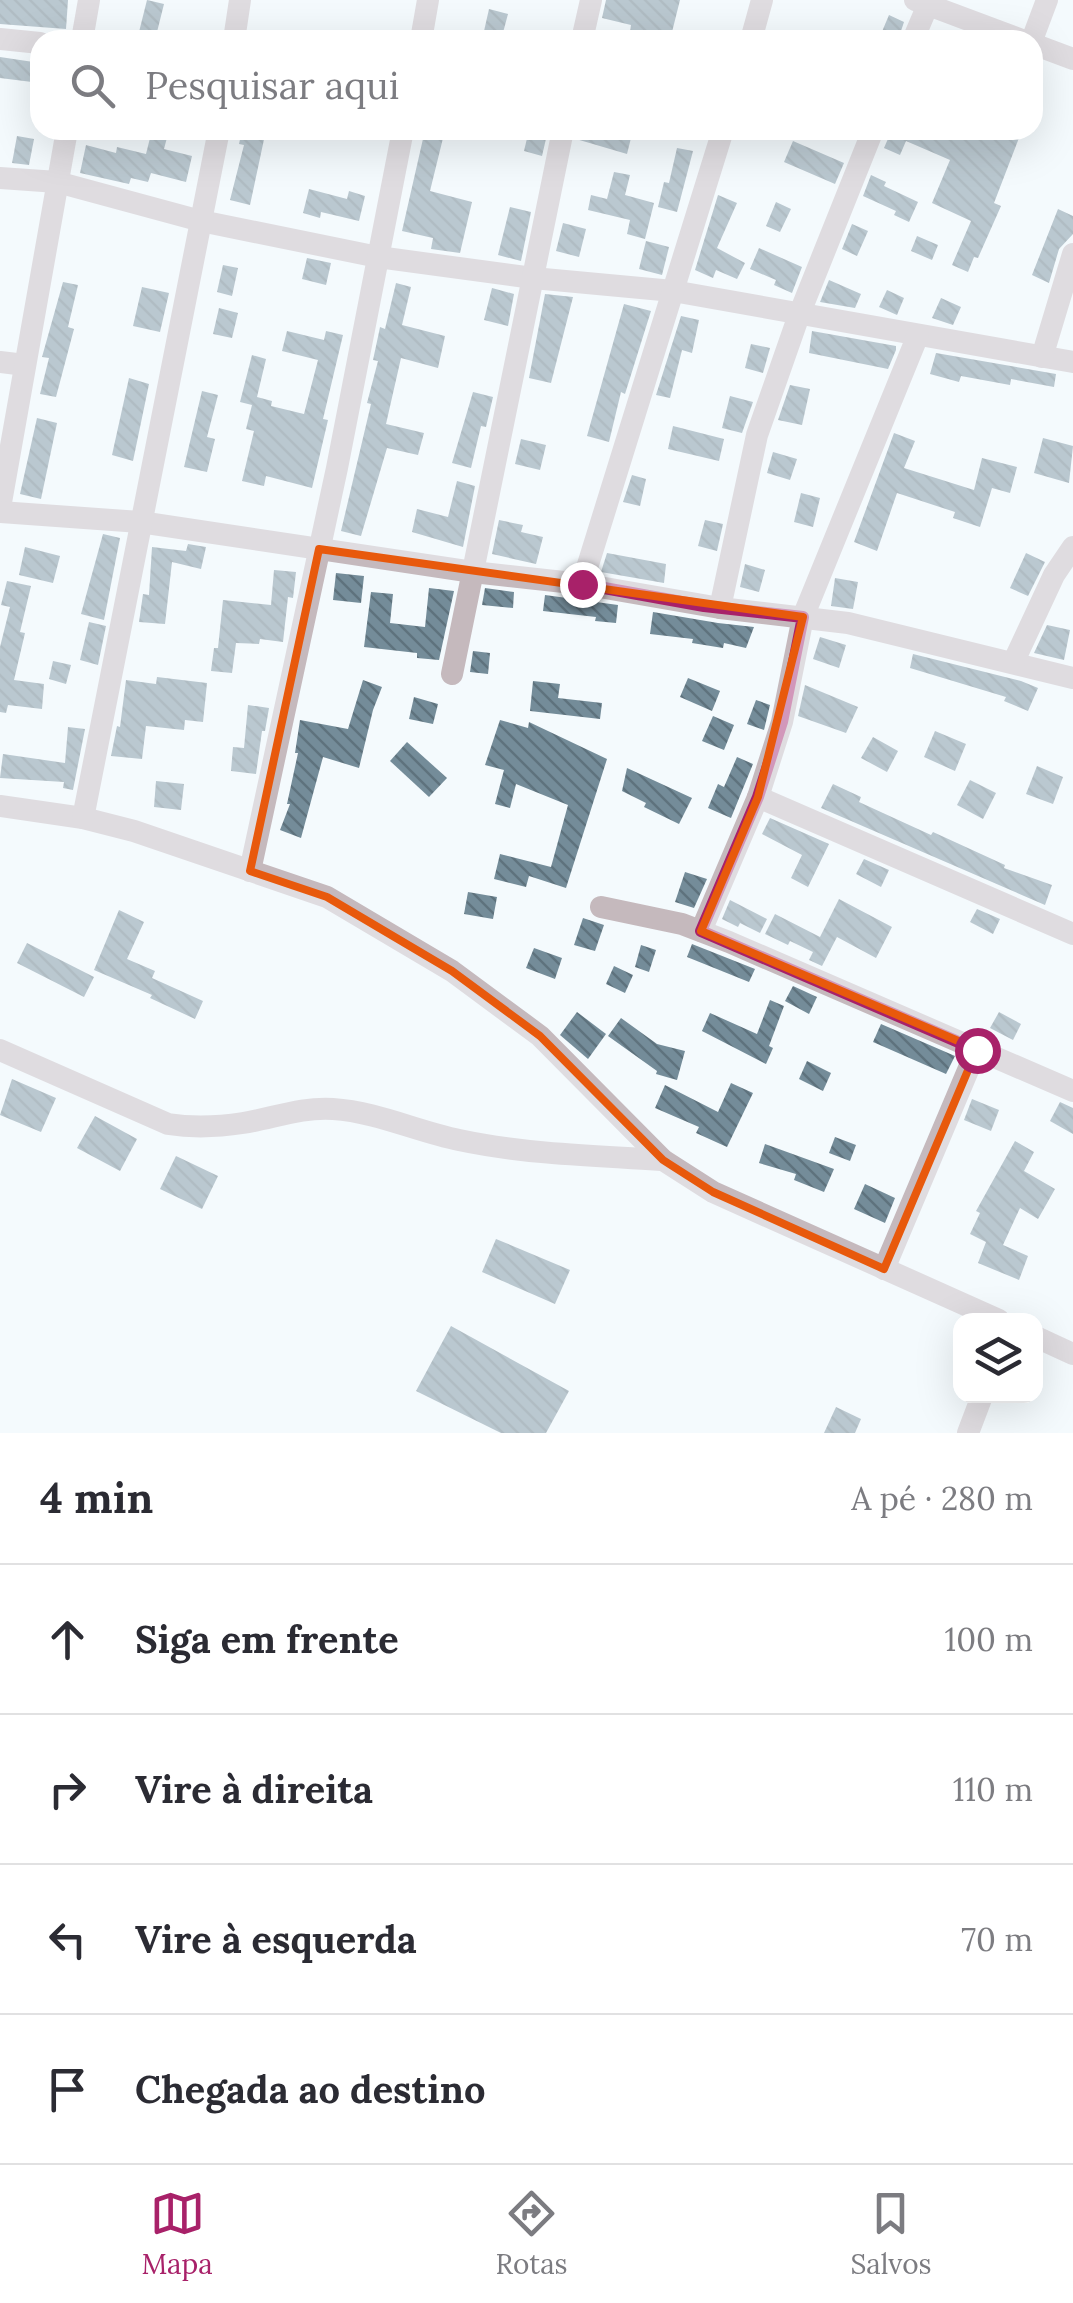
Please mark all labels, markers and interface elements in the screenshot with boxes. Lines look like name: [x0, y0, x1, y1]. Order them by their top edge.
search box: [30, 30, 1043, 140]
icon: search: [65, 58, 120, 113]
text: Pesquisar aqui: [145, 61, 399, 109]
route end: [560, 562, 606, 608]
route start: [955, 1028, 1001, 1074]
map controls: [953, 1313, 1043, 1403]
button: layers: [953, 1313, 1043, 1403]
text: 4 min: [40, 1471, 153, 1525]
text: A pé · 280 m: [851, 1478, 1033, 1519]
icon: ahead: [40, 1612, 95, 1667]
text: Siga em frente: [135, 1615, 399, 1663]
text: 100 m: [945, 1619, 1033, 1660]
icon: right: [40, 1762, 95, 1817]
text: Vire à direita: [135, 1765, 373, 1813]
text: 110 m: [953, 1769, 1033, 1810]
icon: left: [40, 1912, 95, 1967]
text: Vire à esquerda: [135, 1915, 417, 1963]
text: 70 m: [961, 1919, 1033, 1960]
icon: arrive: [40, 2062, 95, 2117]
text: Chegada ao destino: [135, 2065, 485, 2113]
tab: Mapa: [141, 2186, 213, 2282]
tab: Rotas: [496, 2186, 568, 2282]
tab: Salvos: [850, 2186, 932, 2282]

